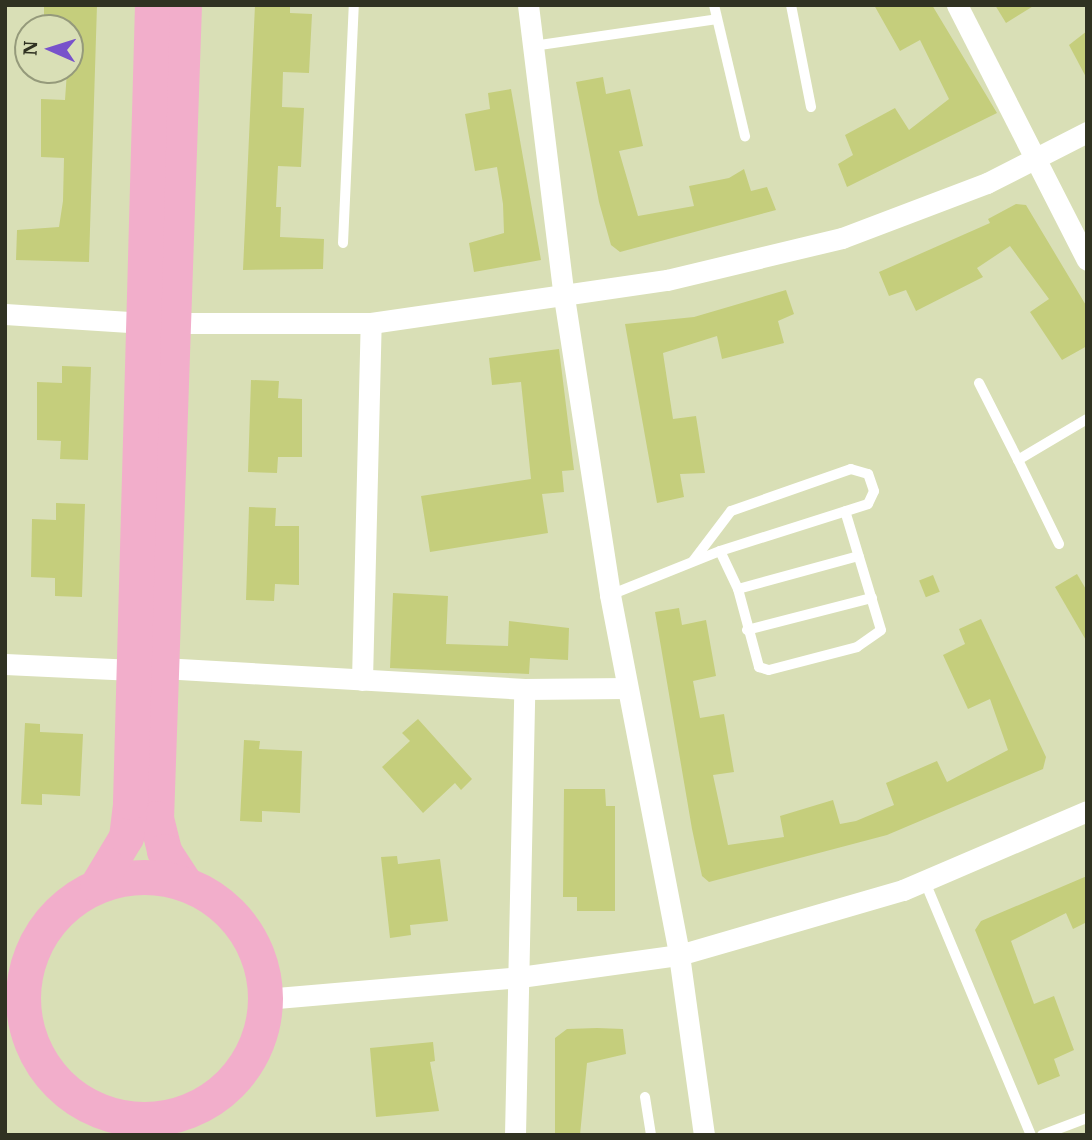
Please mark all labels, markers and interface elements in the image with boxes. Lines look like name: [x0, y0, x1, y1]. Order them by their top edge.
north arrow: [14, 14, 84, 84]
text: N: [18, 40, 42, 56]

